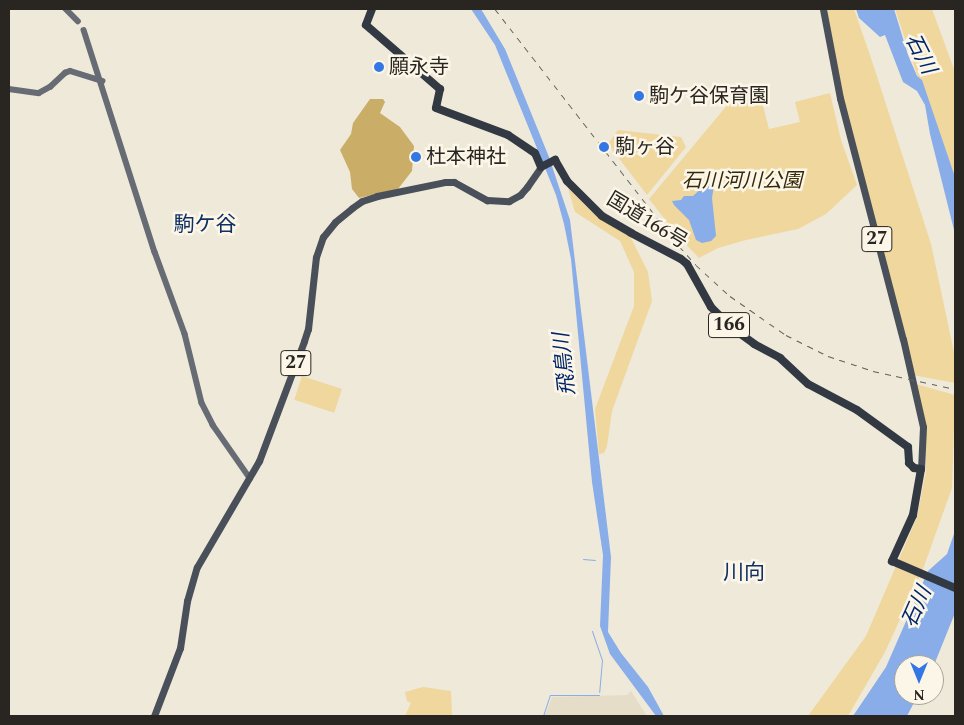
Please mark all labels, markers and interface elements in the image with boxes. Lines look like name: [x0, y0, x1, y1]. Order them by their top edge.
water label: 石川: [899, 30, 941, 78]
place label: 願永寺: [389, 55, 449, 79]
marker: 願永寺: [373, 61, 385, 73]
place label: 駒ケ谷保育園: [649, 84, 769, 108]
marker: 駒ケ谷保育園: [633, 90, 645, 102]
place label: 駒ヶ谷: [615, 135, 675, 159]
marker: 駒ヶ谷: [597, 140, 611, 154]
place label: 杜本神社: [426, 145, 506, 169]
marker: 杜本神社: [410, 151, 422, 163]
park label: 石川河川公園: [682, 169, 802, 193]
street label: 国道166号: [602, 188, 692, 254]
district label: 駒ケ谷: [174, 212, 236, 238]
road number: 27: [861, 222, 893, 255]
road number: 166: [708, 308, 750, 342]
water label: 飛鳥川: [549, 331, 581, 397]
road number: 27: [280, 346, 312, 379]
district label: 川向: [723, 560, 765, 586]
water label: 石川: [897, 583, 937, 631]
north arrow: [894, 655, 944, 705]
text: N: [913, 684, 925, 705]

